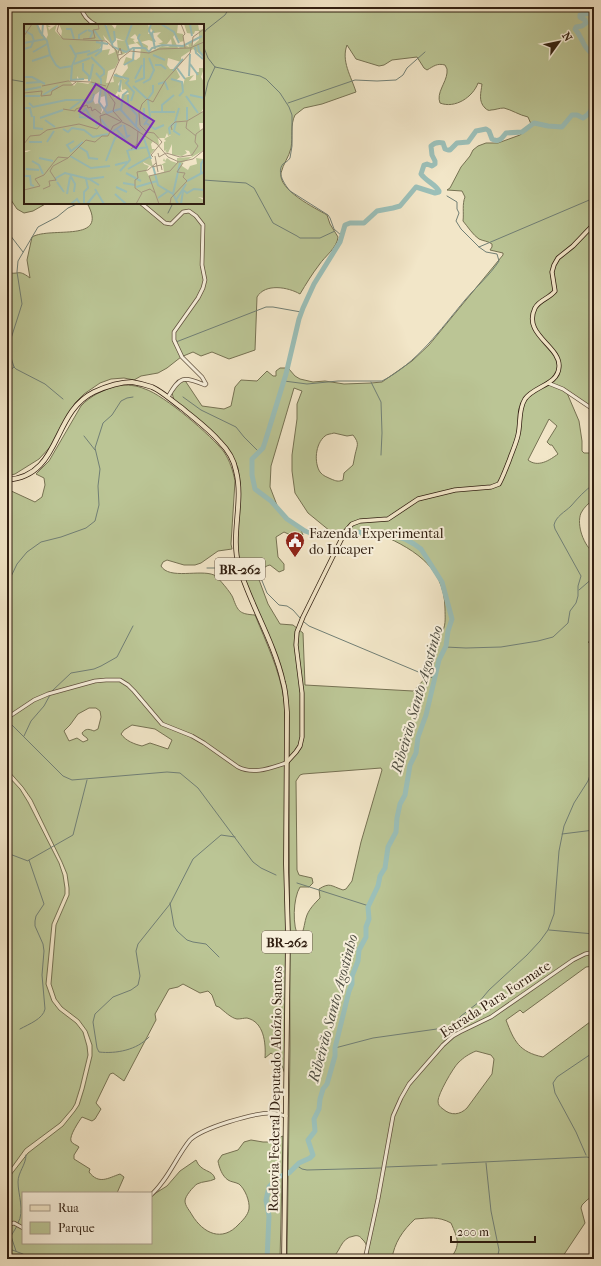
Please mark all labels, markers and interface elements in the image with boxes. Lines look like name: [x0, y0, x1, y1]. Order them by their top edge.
north arrow: [539, 22, 579, 62]
inset map: [24, 24, 204, 204]
text: N: [559, 30, 575, 44]
place label: Fazenda Experimental do Incaper: [309, 525, 444, 558]
public building icon: Fazenda Experimental do Incaper: [284, 530, 306, 558]
road number: BR-262: [215, 558, 265, 580]
water label: Ribeirão Santo Agostinho: [387, 623, 447, 776]
road number: BR-262: [262, 931, 312, 953]
water label: Ribeirão Santo Agostinho: [304, 932, 361, 1085]
street label: Estrada Para Formate: [437, 957, 554, 1042]
street label: Rodovia Federal Deputado Aloízio Santos: [265, 966, 286, 1212]
legend: [22, 1192, 152, 1244]
text: Rua: [58, 1201, 79, 1215]
scale bar: [451, 1218, 535, 1244]
text: Parque: [58, 1221, 95, 1235]
text: 200 m: [457, 1225, 489, 1239]

